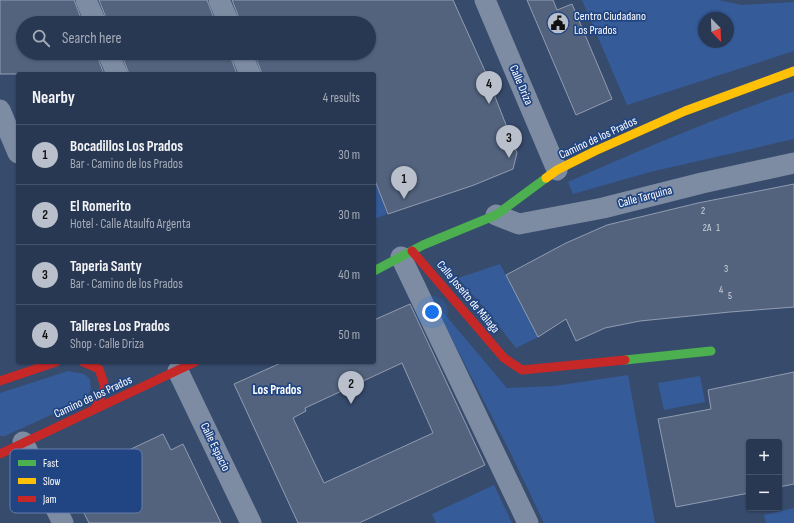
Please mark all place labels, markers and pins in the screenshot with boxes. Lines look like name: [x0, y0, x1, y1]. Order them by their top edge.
place label: Centro Ciudadano Los Prados: [574, 9, 646, 38]
public building icon: Centro Ciudadano Los Prados: [545, 10, 571, 36]
pin: 4: [476, 71, 502, 104]
pin: 3: [496, 125, 522, 158]
pin: 1: [391, 166, 417, 199]
pin: 2: [338, 371, 364, 404]

